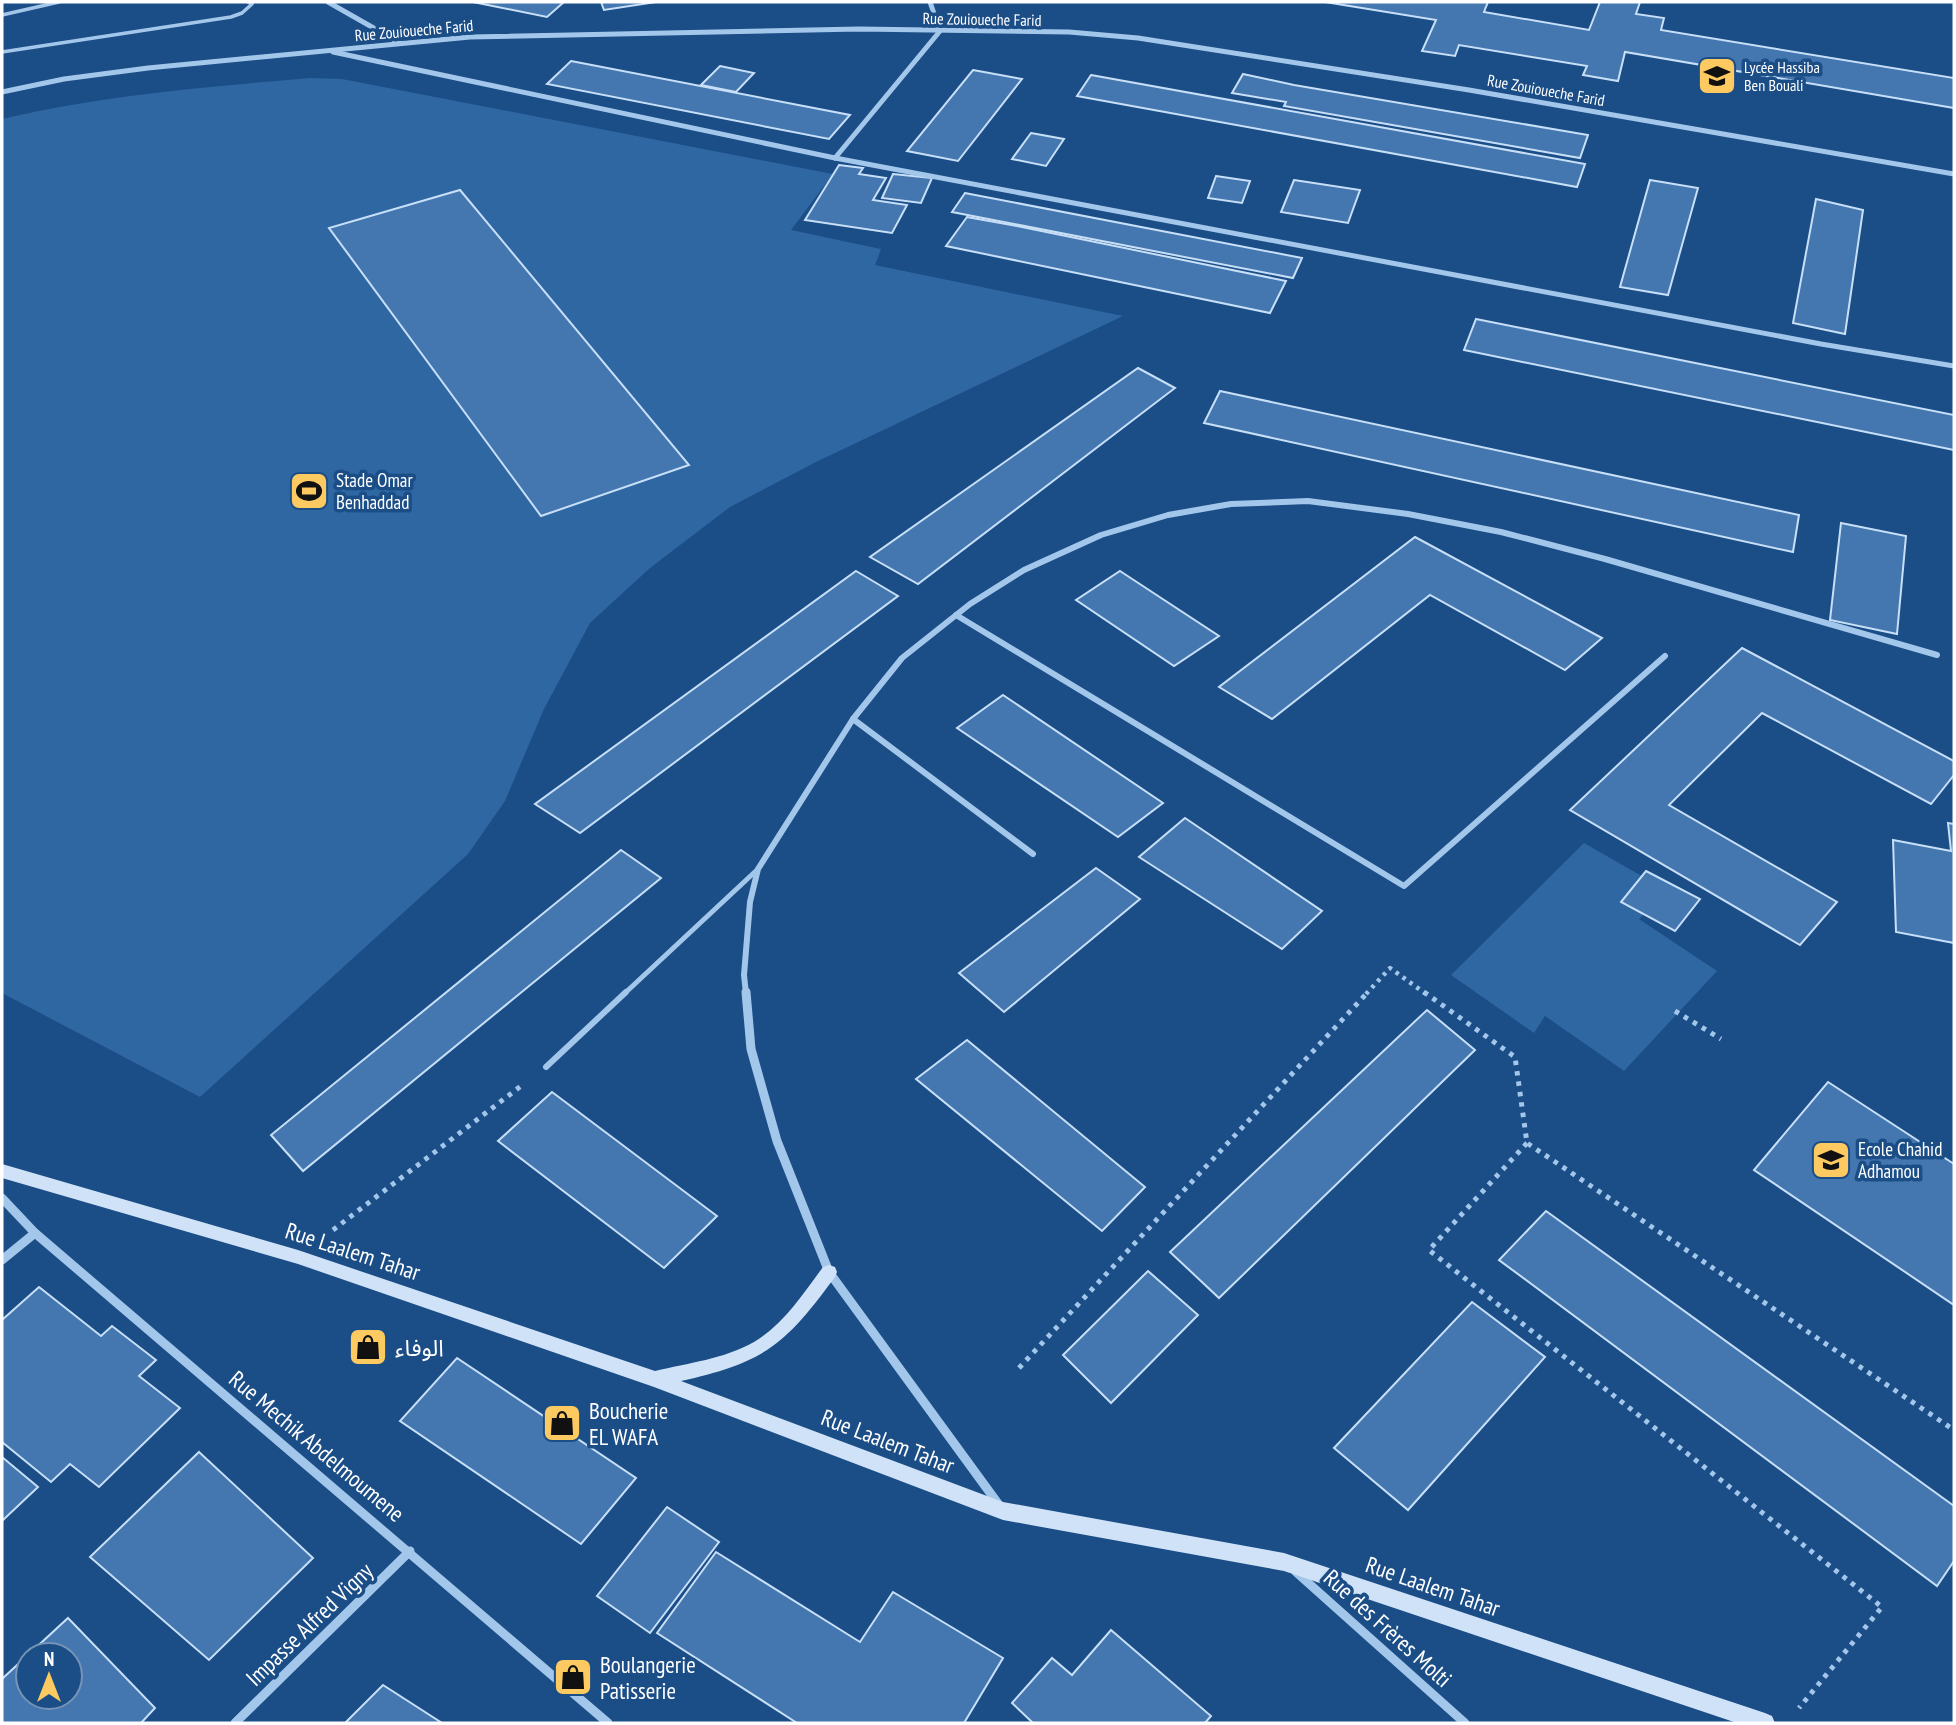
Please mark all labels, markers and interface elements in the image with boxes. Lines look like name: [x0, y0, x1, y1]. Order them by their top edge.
street label: Rue Zouioueche Farid: [922, 8, 1042, 30]
street label: Rue Zouioueche Farid: [354, 15, 474, 45]
school or university icon: Lycée Hassiba Ben Bouali: [1696, 55, 1738, 97]
place label: Lycée Hassiba Ben Bouali: [1744, 57, 1820, 95]
street label: Rue Zouioueche Farid: [1486, 70, 1606, 110]
place label: Stade Omar Benhaddad: [336, 468, 413, 514]
sports icon: Stade Omar Benhaddad: [288, 470, 330, 512]
place label: Ecole Chahid Adhamou: [1858, 1137, 1942, 1183]
school or university icon: Ecole Chahid Adhamou: [1810, 1139, 1852, 1181]
street label: Rue Laalem Tahar: [282, 1216, 425, 1287]
shop icon: الوفاء: [347, 1326, 389, 1368]
place label: الوفاء: [395, 1333, 444, 1362]
street label: Rue Mechik Abdelmoumene: [223, 1364, 411, 1528]
place label: Boucherie EL WAFA: [589, 1396, 668, 1451]
shop icon: Boucherie EL WAFA: [541, 1402, 583, 1444]
street label: Rue Laalem Tahar: [817, 1402, 959, 1480]
street label: Rue Laalem Tahar: [1362, 1549, 1505, 1623]
street label: Impasse Alfred Vigny: [239, 1556, 379, 1692]
street label: Rue des Frères Molti: [1318, 1563, 1458, 1693]
north arrow: [14, 1641, 84, 1711]
text: N: [44, 1647, 54, 1671]
place label: Boulangerie Patisserie: [600, 1650, 696, 1705]
shop icon: Boulangerie Patisserie: [552, 1656, 594, 1698]

